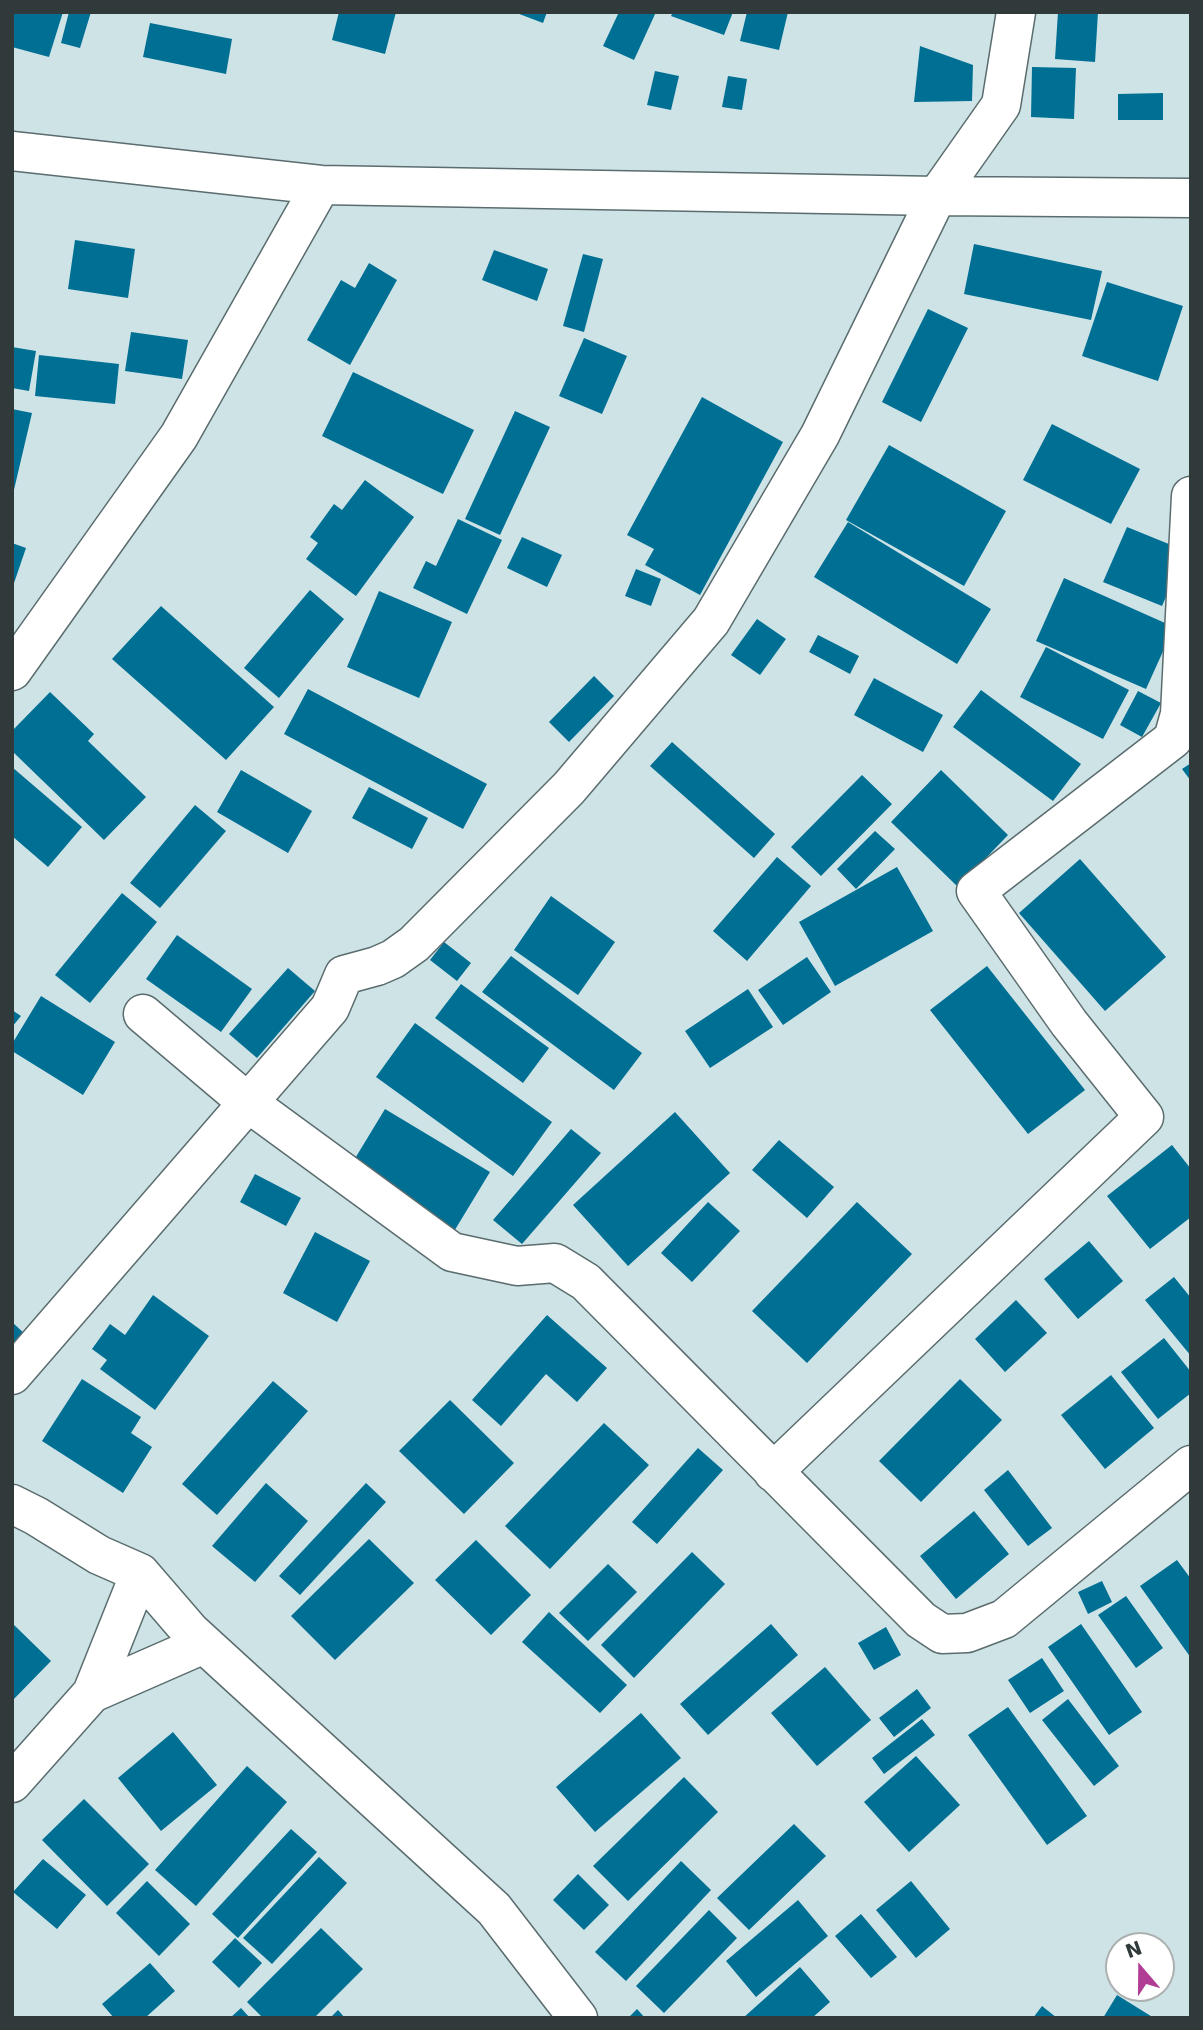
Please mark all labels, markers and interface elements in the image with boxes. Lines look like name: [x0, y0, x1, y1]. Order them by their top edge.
north arrow: [1105, 1932, 1175, 2002]
text: N: [1122, 1936, 1145, 1962]

